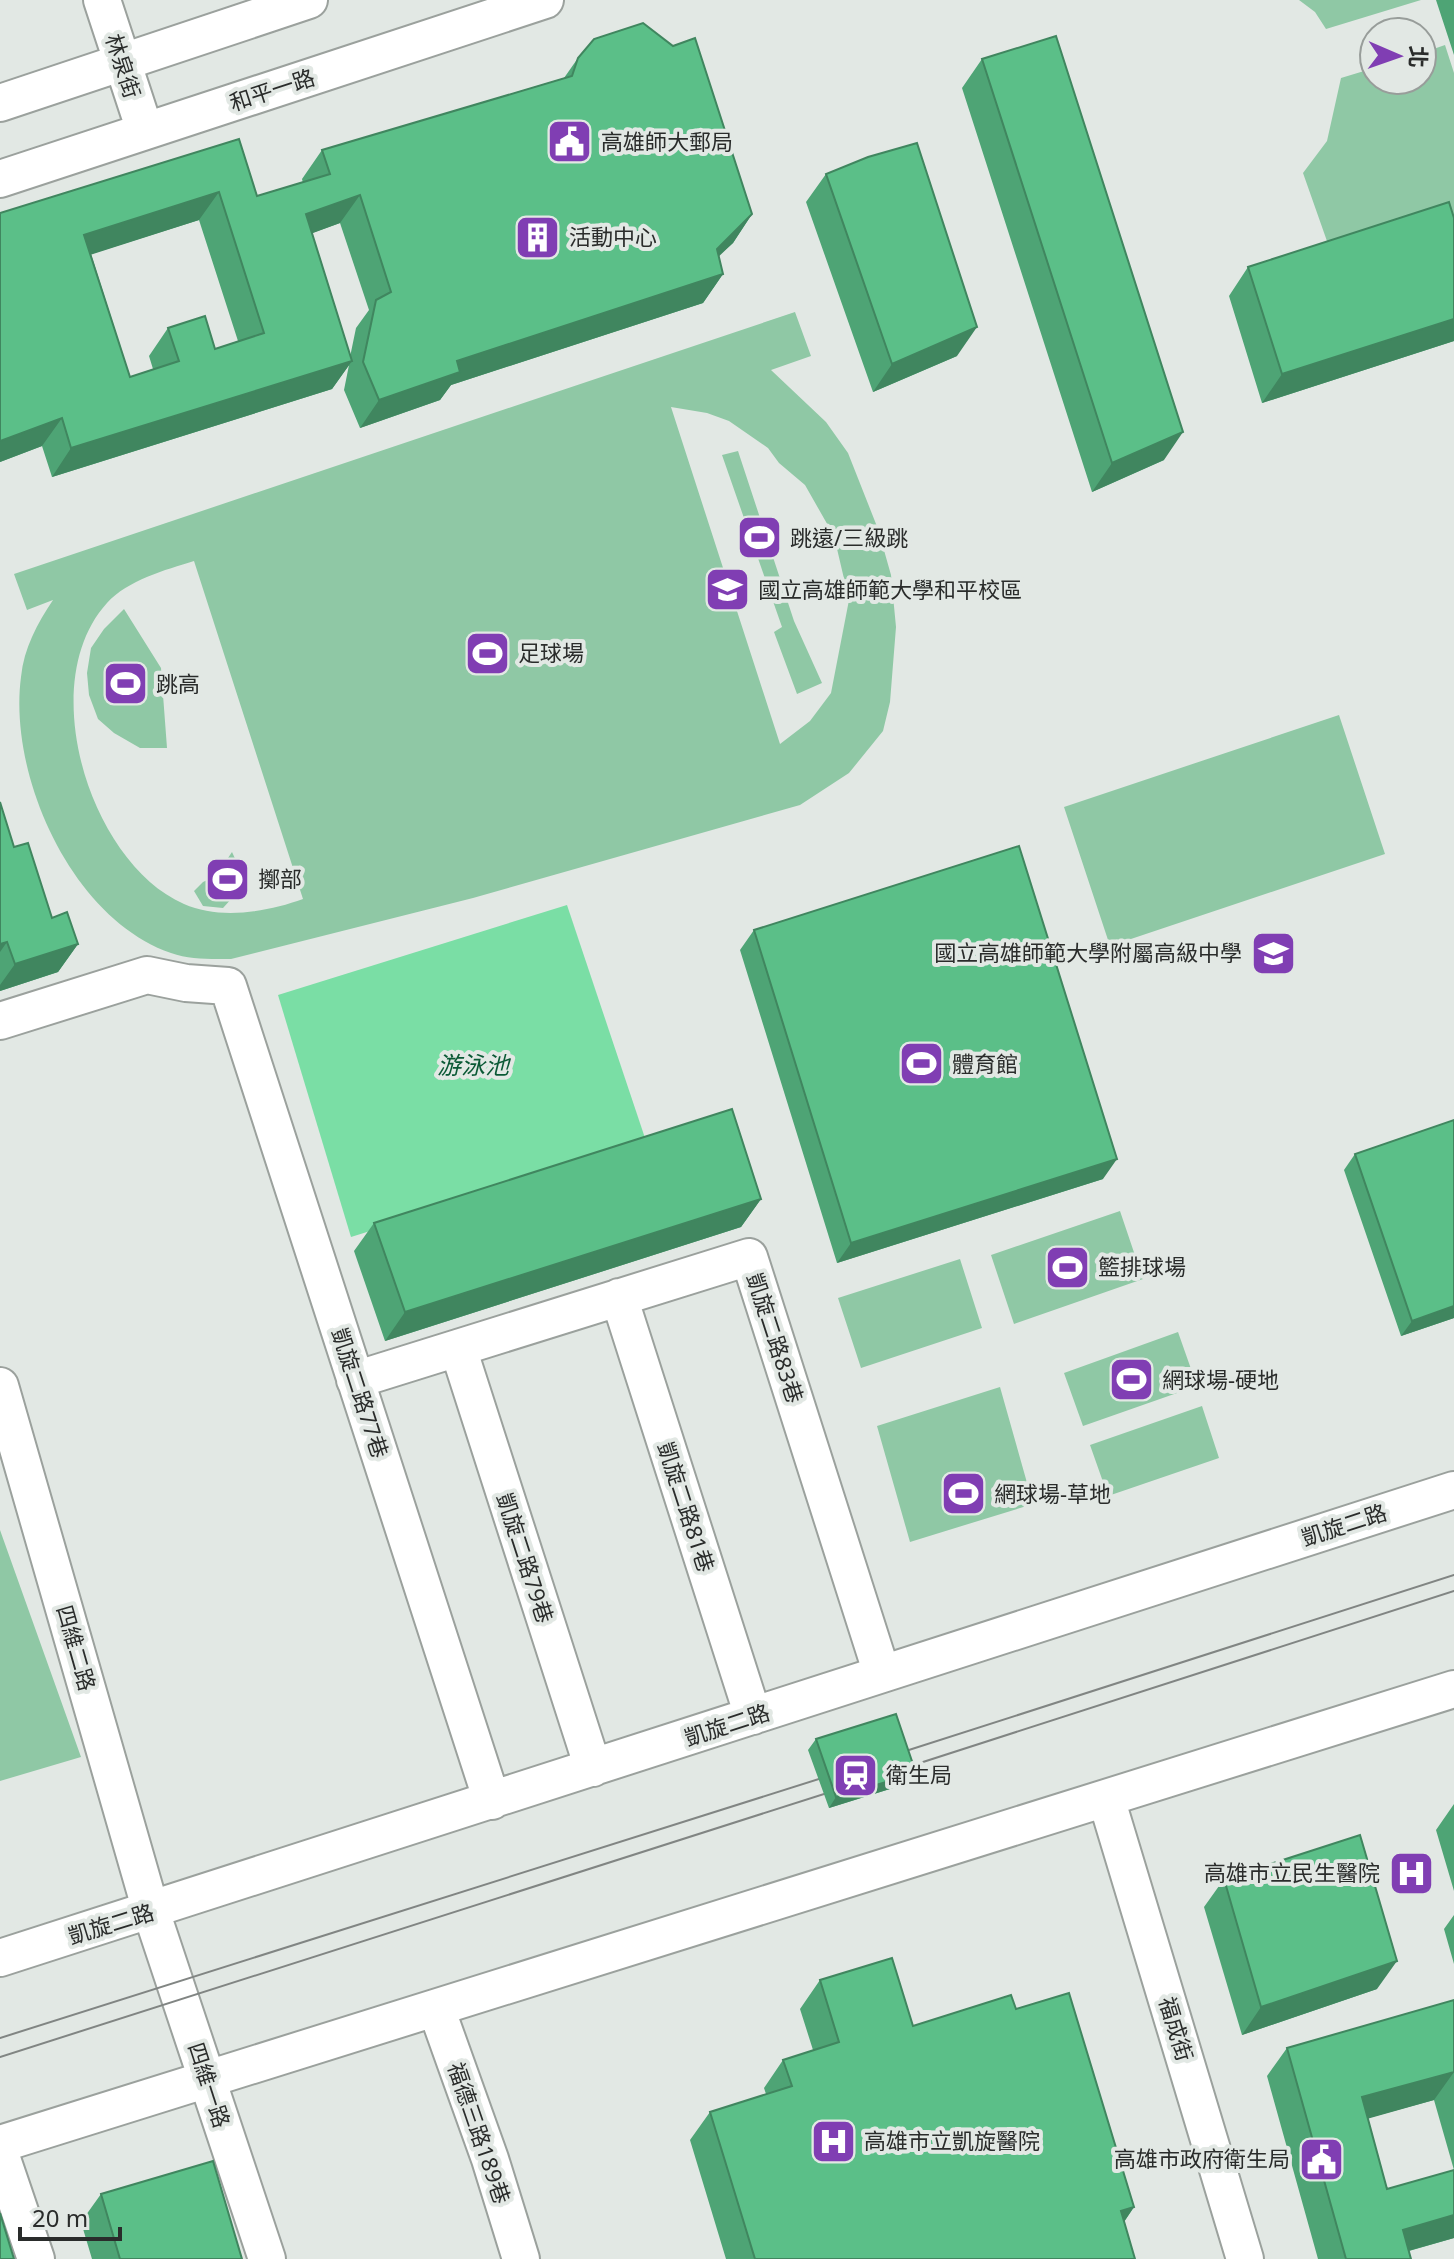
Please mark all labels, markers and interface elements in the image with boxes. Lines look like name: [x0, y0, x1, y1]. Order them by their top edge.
north arrow: [1358, 16, 1438, 96]
street label: 林泉街: [99, 30, 148, 102]
text: 北: [1404, 45, 1434, 68]
street label: 和平一路: [225, 61, 318, 117]
public building icon: 高雄師大郵局: [546, 118, 594, 166]
place label: 高雄師大郵局: [601, 126, 733, 156]
building icon: 活動中心: [514, 213, 562, 261]
place label: 活動中心: [569, 221, 657, 251]
sports icon: 跳遠/三級跳: [735, 514, 783, 562]
place label: 跳遠/三級跳: [790, 522, 908, 552]
school or university icon: 國立高雄師範大學和平校區: [703, 566, 751, 614]
place label: 國立高雄師範大學和平校區: [758, 574, 1022, 604]
sports icon: 足球場: [463, 629, 511, 677]
place label: 足球場: [518, 637, 584, 667]
sports icon: 跳高: [101, 660, 149, 708]
place label: 跳高: [156, 668, 200, 698]
sports icon: 擲部: [203, 855, 251, 903]
place label: 擲部: [258, 863, 302, 893]
school or university icon: 國立高雄師範大學附屬高級中學: [1249, 929, 1297, 977]
place label: 國立高雄師範大學附屬高級中學: [934, 937, 1242, 967]
sports icon: 體育館: [897, 1040, 945, 1088]
water label: 游泳池: [437, 1048, 512, 1081]
place label: 體育館: [952, 1048, 1018, 1078]
sports icon: 籃排球場: [1043, 1243, 1091, 1291]
place label: 籃排球場: [1098, 1251, 1186, 1281]
street label: 凱旋二路83巷: [741, 1269, 811, 1407]
street label: 凱旋二路77巷: [326, 1324, 396, 1462]
sports icon: 網球場-硬地: [1107, 1356, 1155, 1404]
place label: 網球場-硬地: [1162, 1364, 1279, 1394]
street label: 凱旋二路81巷: [652, 1438, 722, 1576]
sports icon: 網球場-草地: [939, 1470, 987, 1518]
place label: 網球場-草地: [994, 1478, 1111, 1508]
street label: 凱旋二路79巷: [491, 1489, 561, 1627]
street label: 凱旋二路: [1297, 1496, 1390, 1552]
street label: 四維二路: [50, 1601, 104, 1694]
street label: 凱旋二路: [680, 1696, 773, 1752]
station icon: 衛生局: [831, 1751, 879, 1799]
place label: 衛生局: [886, 1759, 952, 1789]
hospital icon: 高雄市立民生醫院: [1387, 1849, 1435, 1897]
place label: 高雄市立民生醫院: [1204, 1857, 1380, 1887]
street label: 凱旋二路: [64, 1896, 157, 1950]
street label: 福成街: [1153, 1993, 1201, 2065]
street label: 四維一路: [182, 2038, 238, 2131]
street label: 福德三路189巷: [442, 2058, 518, 2207]
hospital icon: 高雄市立凱旋醫院: [809, 2117, 857, 2165]
place label: 高雄市立凱旋醫院: [864, 2125, 1040, 2155]
public building icon: 高雄市政府衛生局: [1297, 2135, 1345, 2183]
place label: 高雄市政府衛生局: [1114, 2143, 1290, 2173]
scale bar: [20, 2191, 120, 2241]
text: 20 m: [32, 2201, 88, 2234]

